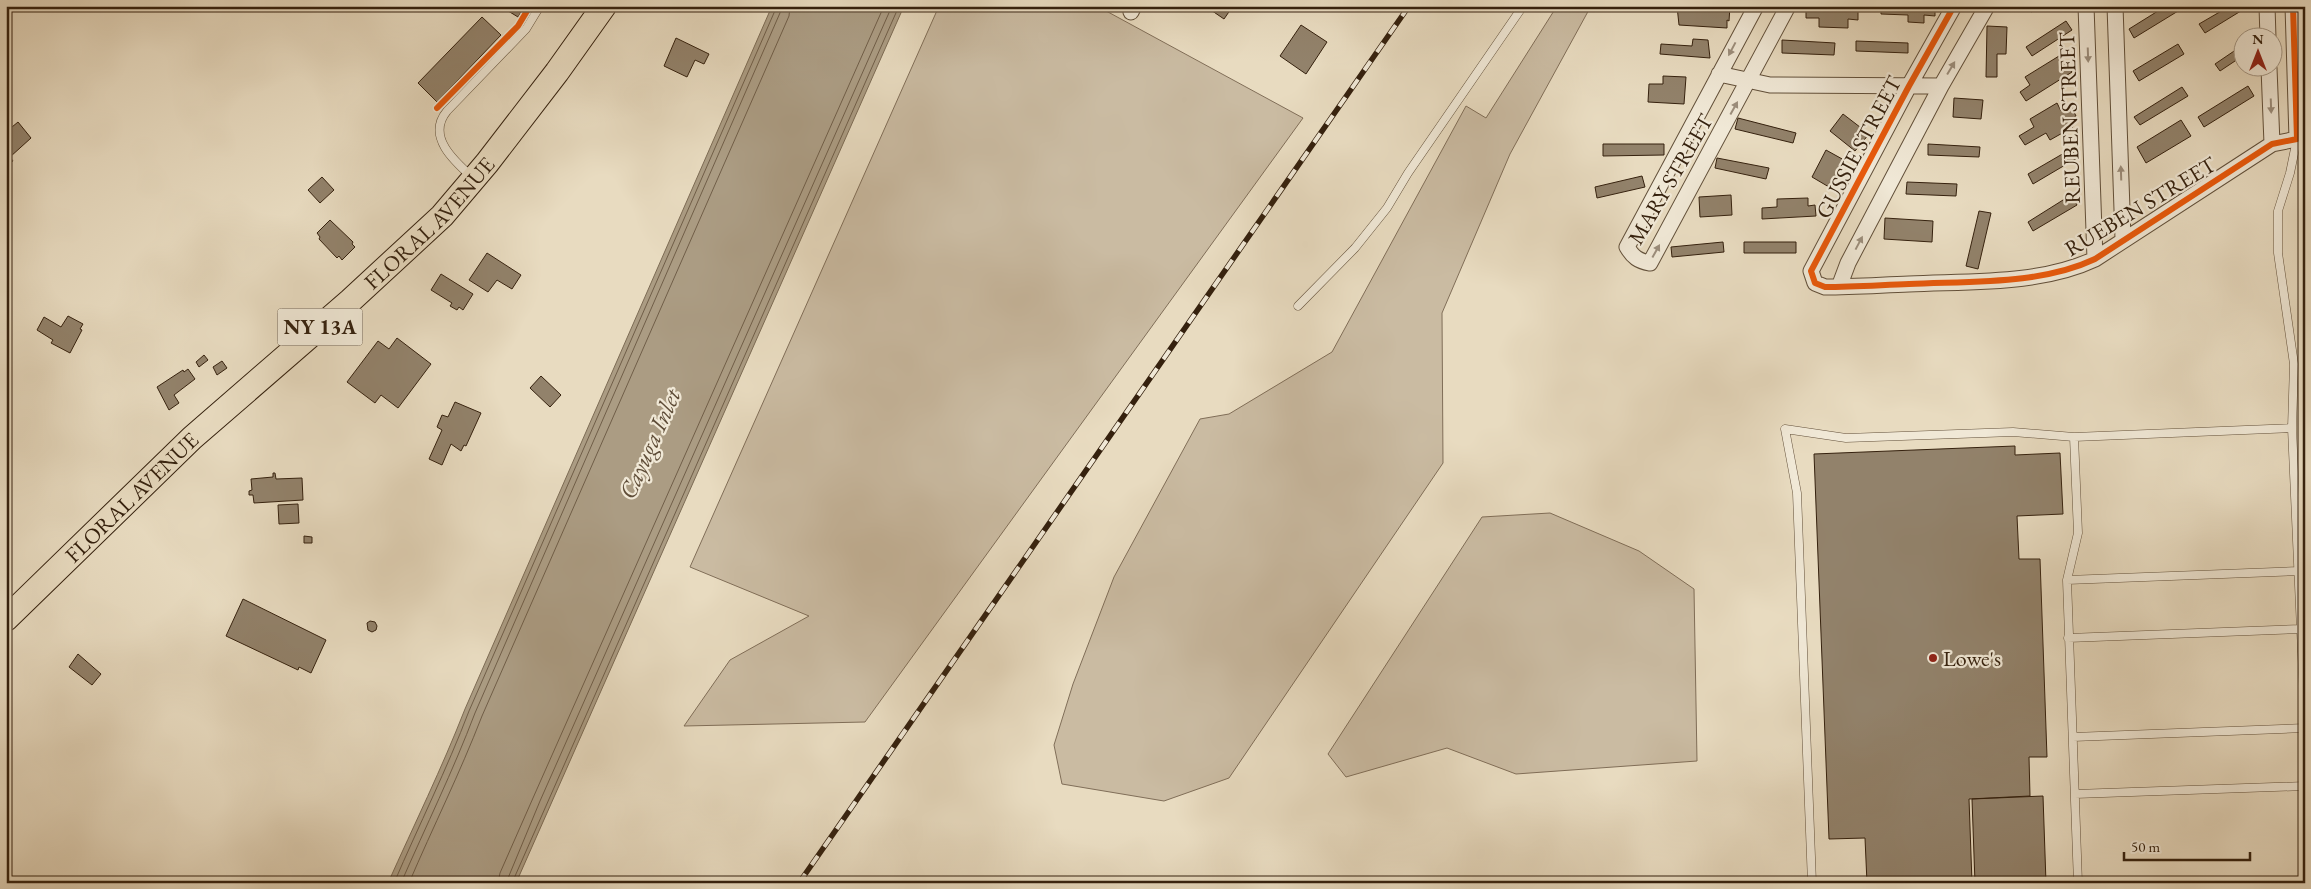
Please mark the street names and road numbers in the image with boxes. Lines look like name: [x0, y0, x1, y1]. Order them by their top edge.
street label: REUBEN STREET: [2052, 31, 2087, 204]
street label: GUSSIE STREET: [1809, 71, 1908, 223]
street label: MARY STREET: [1621, 108, 1720, 250]
street label: RUEBEN STREET: [2059, 150, 2222, 263]
street label: FLORAL AVENUE: [358, 151, 501, 296]
road number: NY 13A: [278, 308, 362, 346]
street label: FLORAL AVENUE: [59, 426, 205, 569]

